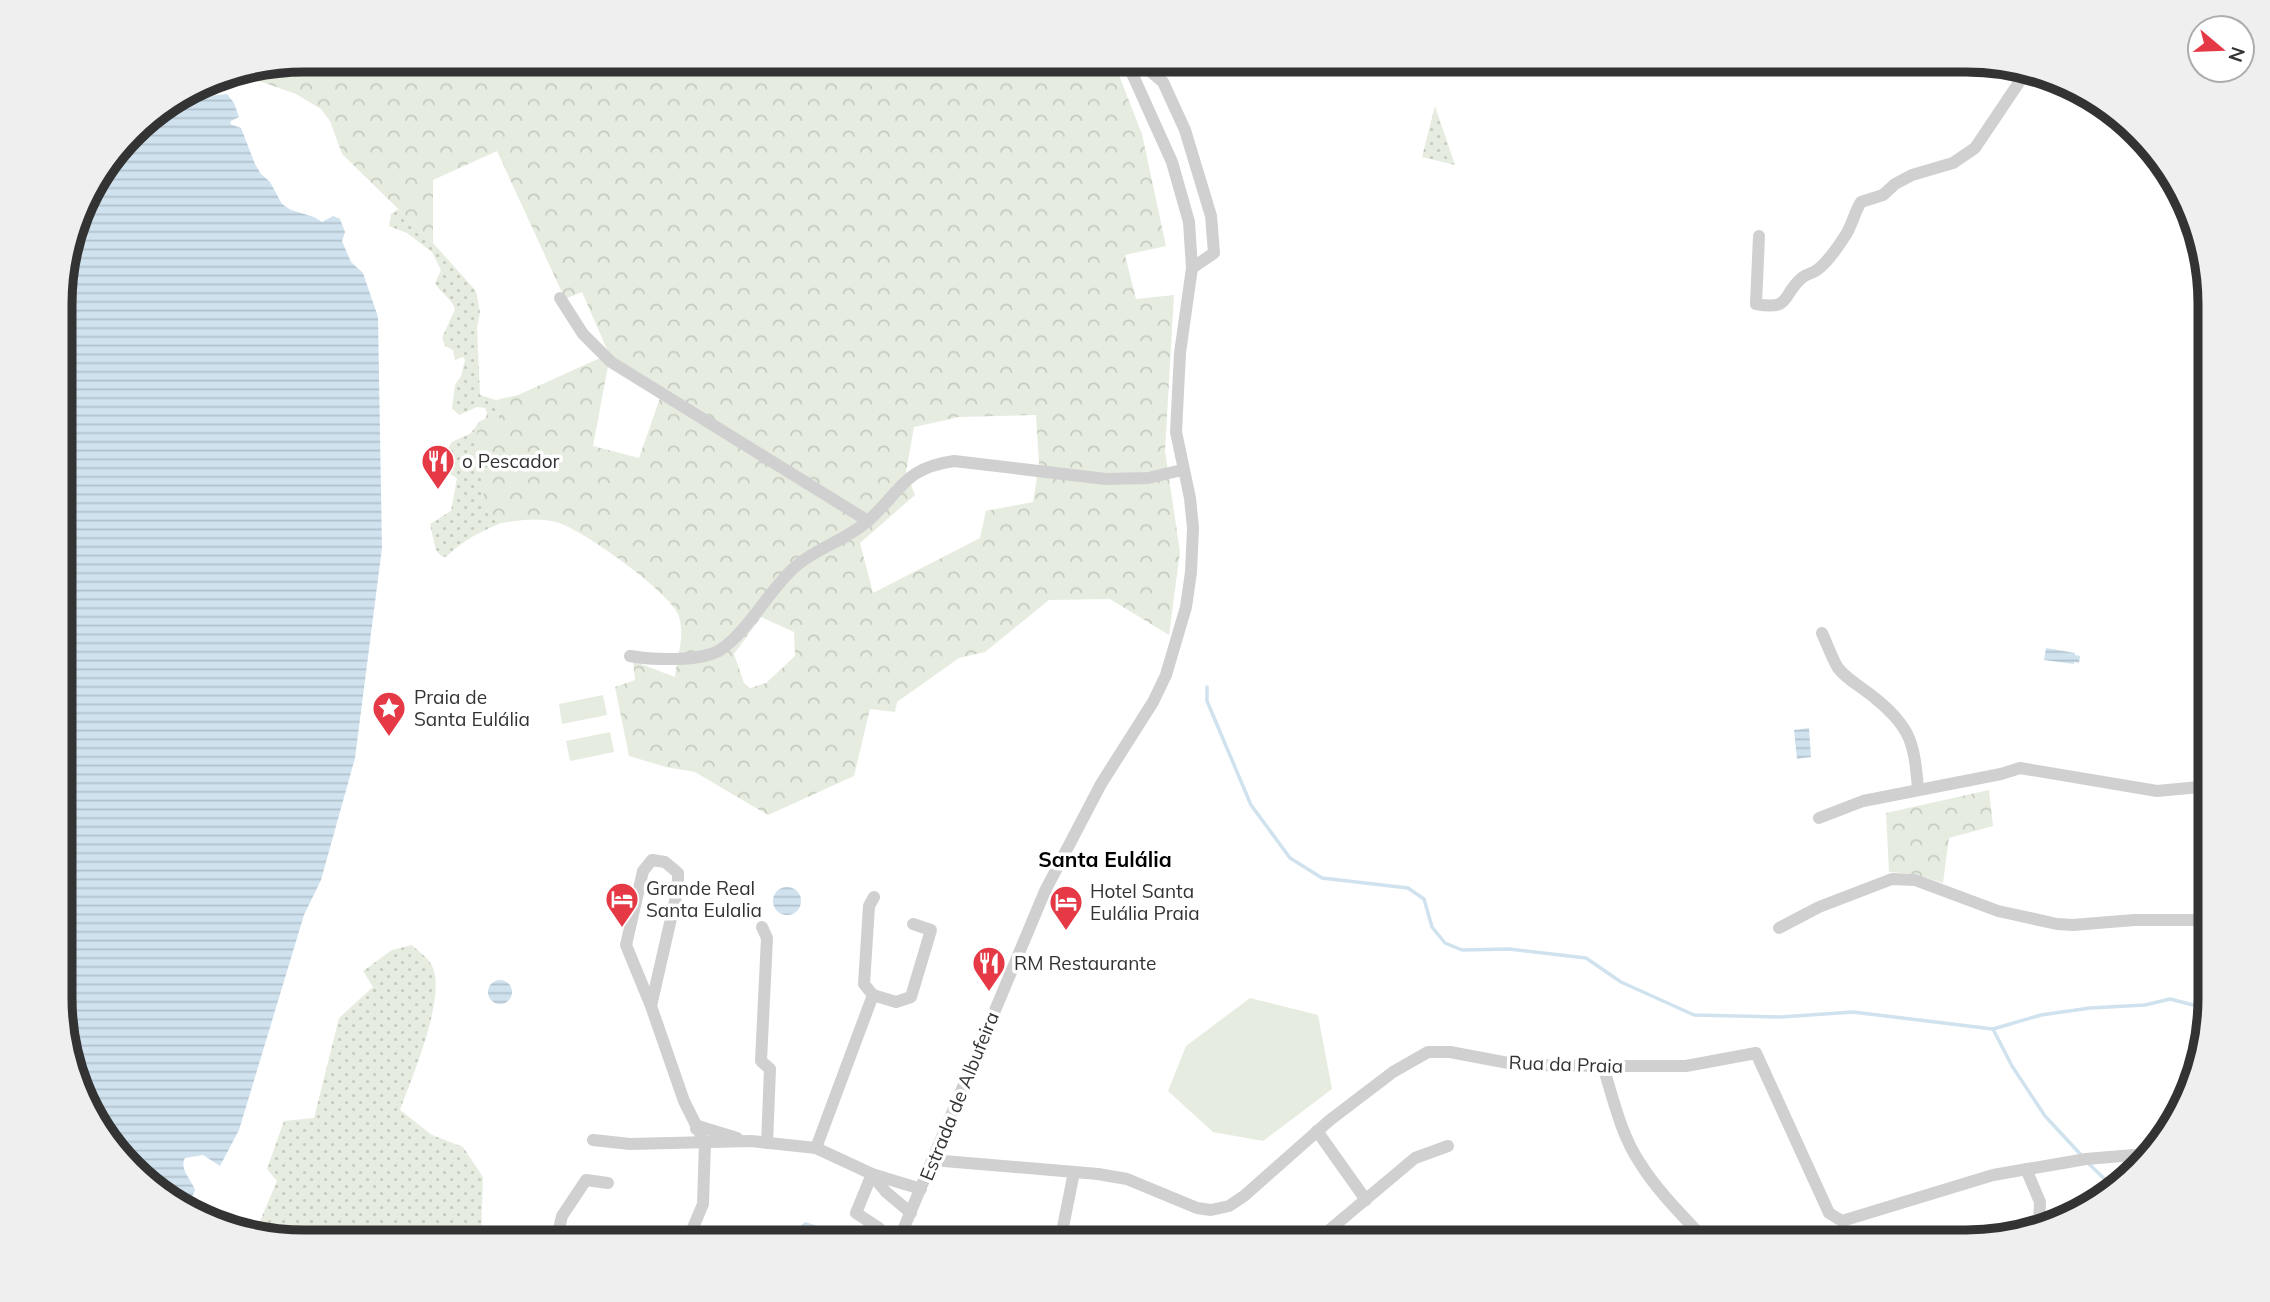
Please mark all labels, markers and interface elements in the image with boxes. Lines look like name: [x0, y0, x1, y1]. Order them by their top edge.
north arrow: [2186, 14, 2256, 84]
text: N: [2223, 44, 2251, 65]
restaurant icon: o Pescador: [419, 442, 457, 491]
place label: o Pescador: [462, 449, 559, 473]
place label: Praia de Santa Eulália: [414, 685, 530, 731]
place icon: Praia de Santa Eulália: [370, 689, 408, 738]
district label: Santa Eulália: [1038, 846, 1172, 872]
place label: Grande Real Santa Eulalia: [646, 876, 762, 922]
place label: Hotel Santa Eulália Praia: [1090, 879, 1200, 925]
hotel icon: Grande Real Santa Eulalia: [603, 880, 641, 929]
hotel icon: Hotel Santa Eulália Praia: [1047, 883, 1085, 932]
restaurant icon: RM Restaurante: [970, 944, 1008, 993]
place label: RM Restaurante: [1014, 951, 1156, 975]
street label: Estrada de Albufeira: [914, 1008, 1004, 1184]
street label: Rua da Praia: [1508, 1050, 1624, 1078]

